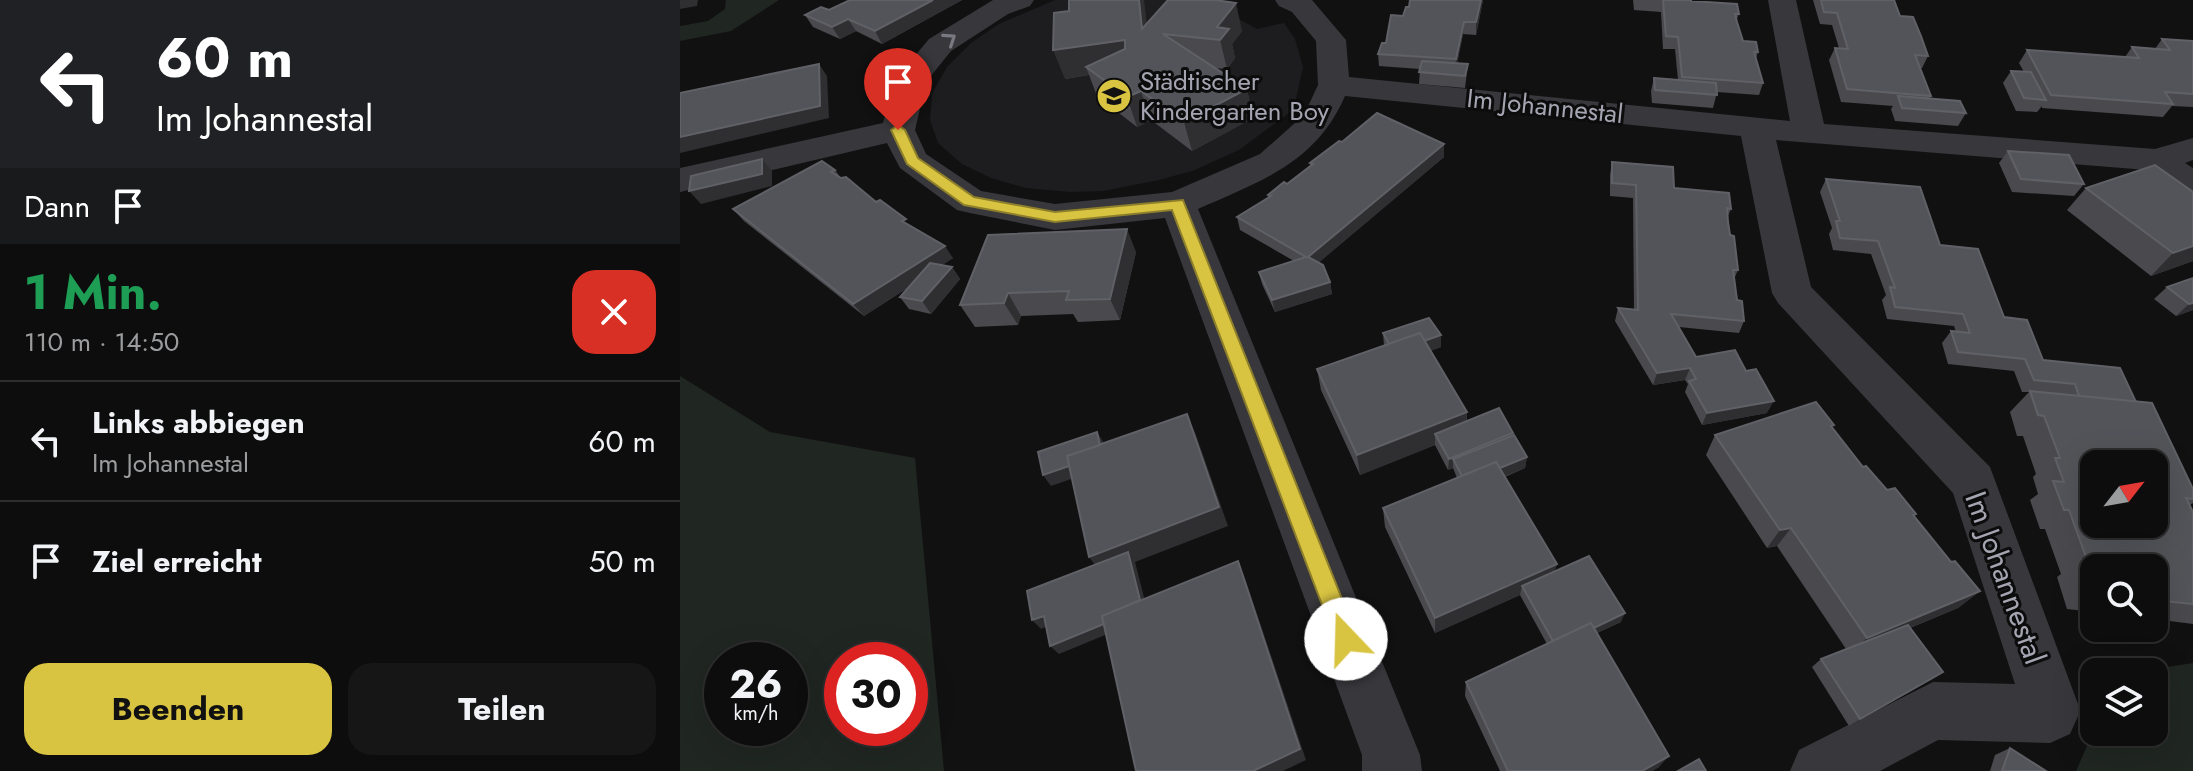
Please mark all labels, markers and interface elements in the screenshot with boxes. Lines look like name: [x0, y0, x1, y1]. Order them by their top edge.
text: 60 m: [156, 17, 293, 98]
icon: left: [24, 32, 128, 136]
one-way arrow: [941, 34, 955, 49]
pin: [864, 48, 932, 130]
icon: arrive: [876, 60, 920, 104]
place label: Städtischer Kindergarten Boy: [1140, 62, 1329, 130]
school or university icon: Städtischer Kindergarten Boy: [1095, 77, 1133, 115]
street label: Im Johannestal: [1465, 79, 1625, 133]
text: Im Johannestal: [156, 92, 373, 144]
icon: arrive: [106, 184, 150, 228]
text: Dann: [24, 185, 90, 228]
text: 1 Min.: [24, 258, 162, 327]
button: close: [572, 270, 656, 354]
text: 110 m · 14:50: [24, 323, 179, 361]
text: Links abbiegen: [92, 401, 305, 444]
icon: left: [24, 419, 68, 463]
text: 60 m: [588, 420, 656, 463]
text: Im Johannestal: [92, 444, 249, 482]
north arrow: [2080, 450, 2168, 538]
map controls: [2080, 450, 2168, 746]
street label: Im Johannestal: [1954, 485, 2057, 670]
icon: arrive: [24, 539, 68, 583]
text: Ziel erreicht: [92, 540, 261, 583]
text: 50 m: [589, 540, 656, 583]
button: search: [2080, 554, 2168, 642]
position arrow: [1304, 597, 1388, 681]
speed limit sign: 30: [824, 642, 928, 746]
text: 26: [730, 655, 783, 713]
button: layers: [2080, 658, 2168, 746]
button: Beenden: [24, 663, 332, 755]
button: Teilen: [348, 663, 656, 755]
text: km/h: [733, 699, 779, 728]

